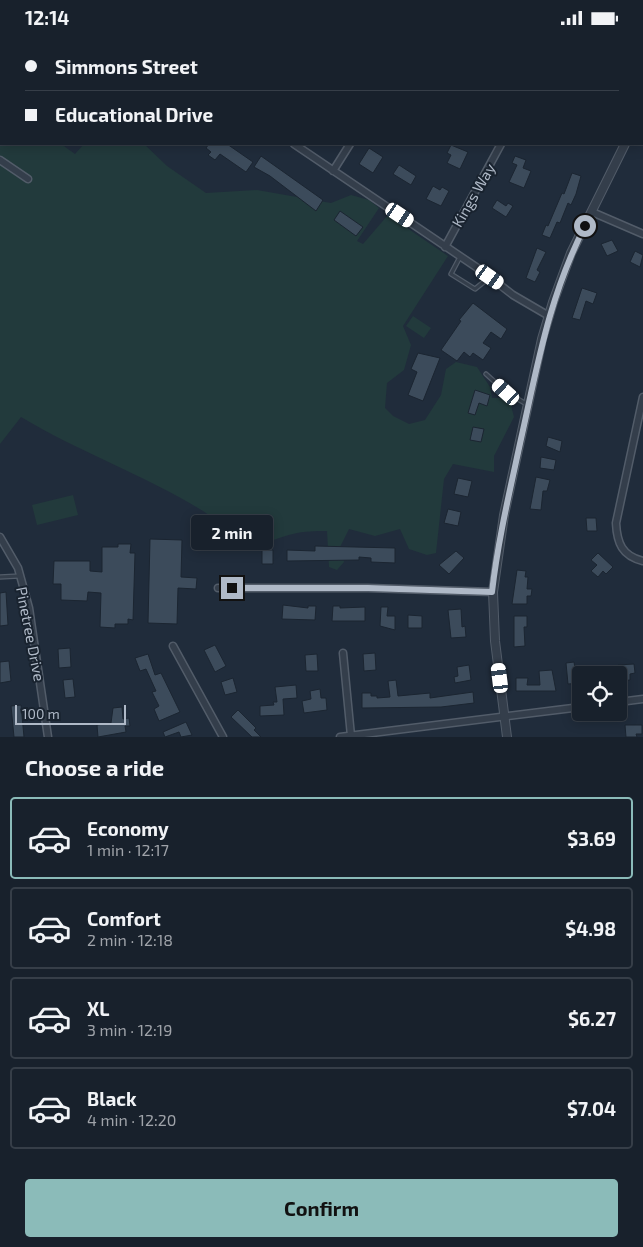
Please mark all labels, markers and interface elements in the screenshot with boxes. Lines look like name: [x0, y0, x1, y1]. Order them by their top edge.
text: 12:14: [25, 6, 69, 29]
text: Simmons Street: [55, 55, 198, 78]
text: Educational Drive: [55, 103, 213, 126]
street label: Kings Way: [448, 160, 498, 230]
car: [383, 200, 416, 230]
route start: [574, 215, 596, 237]
car: [473, 262, 506, 292]
car: [489, 376, 522, 408]
callout: 2 min: [191, 515, 273, 551]
text: 2 min: [212, 523, 252, 542]
route end: [221, 577, 243, 599]
street label: Pinetree Drive: [13, 585, 49, 683]
car: [490, 662, 509, 694]
map controls: [572, 666, 627, 721]
button: locate: [572, 666, 627, 721]
scale bar: [15, 702, 126, 725]
text: 100 m: [22, 705, 60, 722]
text: Choose a ride: [25, 754, 164, 780]
icon: car: [27, 816, 72, 861]
text: Economy: [87, 817, 169, 840]
text: $3.69: [567, 827, 616, 850]
text: 1 min · 12:17: [87, 840, 169, 859]
icon: car: [27, 906, 72, 951]
text: Comfort: [87, 907, 161, 930]
text: $4.98: [565, 917, 616, 940]
text: 2 min · 12:18: [87, 930, 173, 949]
icon: car: [27, 996, 72, 1041]
text: XL: [87, 997, 109, 1020]
text: $6.27: [568, 1007, 616, 1030]
text: 3 min · 12:19: [87, 1020, 172, 1039]
icon: car: [27, 1086, 72, 1131]
text: Black: [87, 1087, 137, 1110]
text: $7.04: [567, 1097, 616, 1120]
text: 4 min · 12:20: [87, 1110, 176, 1129]
button: Confirm: [25, 1179, 618, 1237]

